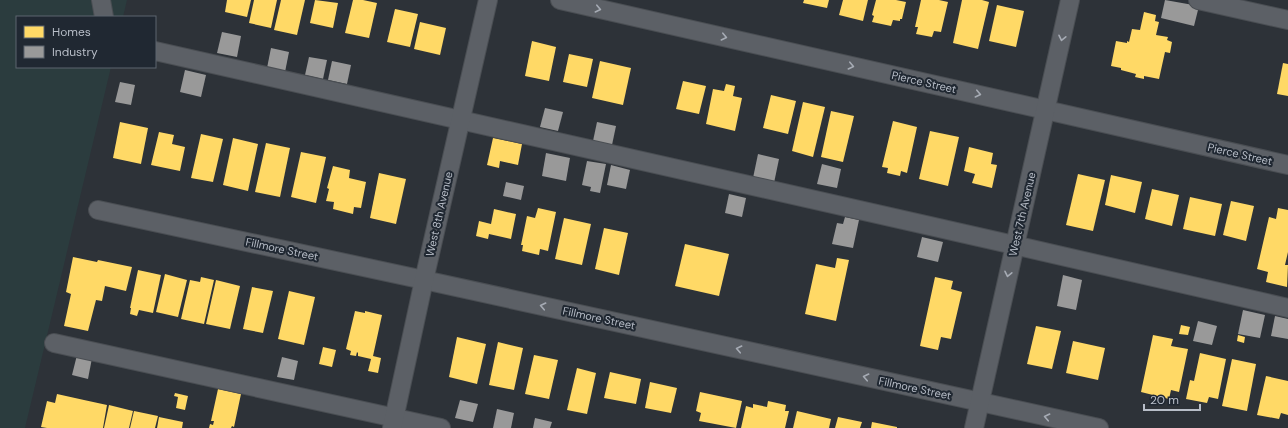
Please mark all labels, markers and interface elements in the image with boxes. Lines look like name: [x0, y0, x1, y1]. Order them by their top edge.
one-way arrow: [595, 4, 601, 12]
legend: [16, 16, 156, 68]
text: Homes: [52, 24, 91, 40]
one-way arrow: [721, 33, 728, 41]
one-way arrow: [1058, 35, 1066, 41]
text: Industry: [52, 44, 98, 60]
one-way arrow: [848, 61, 854, 69]
street label: Pierce Street: [890, 68, 958, 96]
one-way arrow: [975, 90, 981, 98]
street label: Pierce Street: [1206, 140, 1274, 168]
street label: West 8th Avenue: [422, 170, 456, 258]
street label: West 7th Avenue: [1006, 171, 1038, 257]
street label: Fillmore Street: [244, 234, 320, 264]
one-way arrow: [1004, 271, 1012, 277]
one-way arrow: [540, 303, 547, 311]
street label: Fillmore Street: [561, 303, 637, 333]
one-way arrow: [736, 346, 742, 354]
street label: Fillmore Street: [877, 373, 953, 403]
one-way arrow: [862, 374, 869, 382]
scale bar: [1144, 386, 1200, 412]
text: 20 m: [1150, 392, 1179, 408]
one-way arrow: [1044, 413, 1051, 421]

